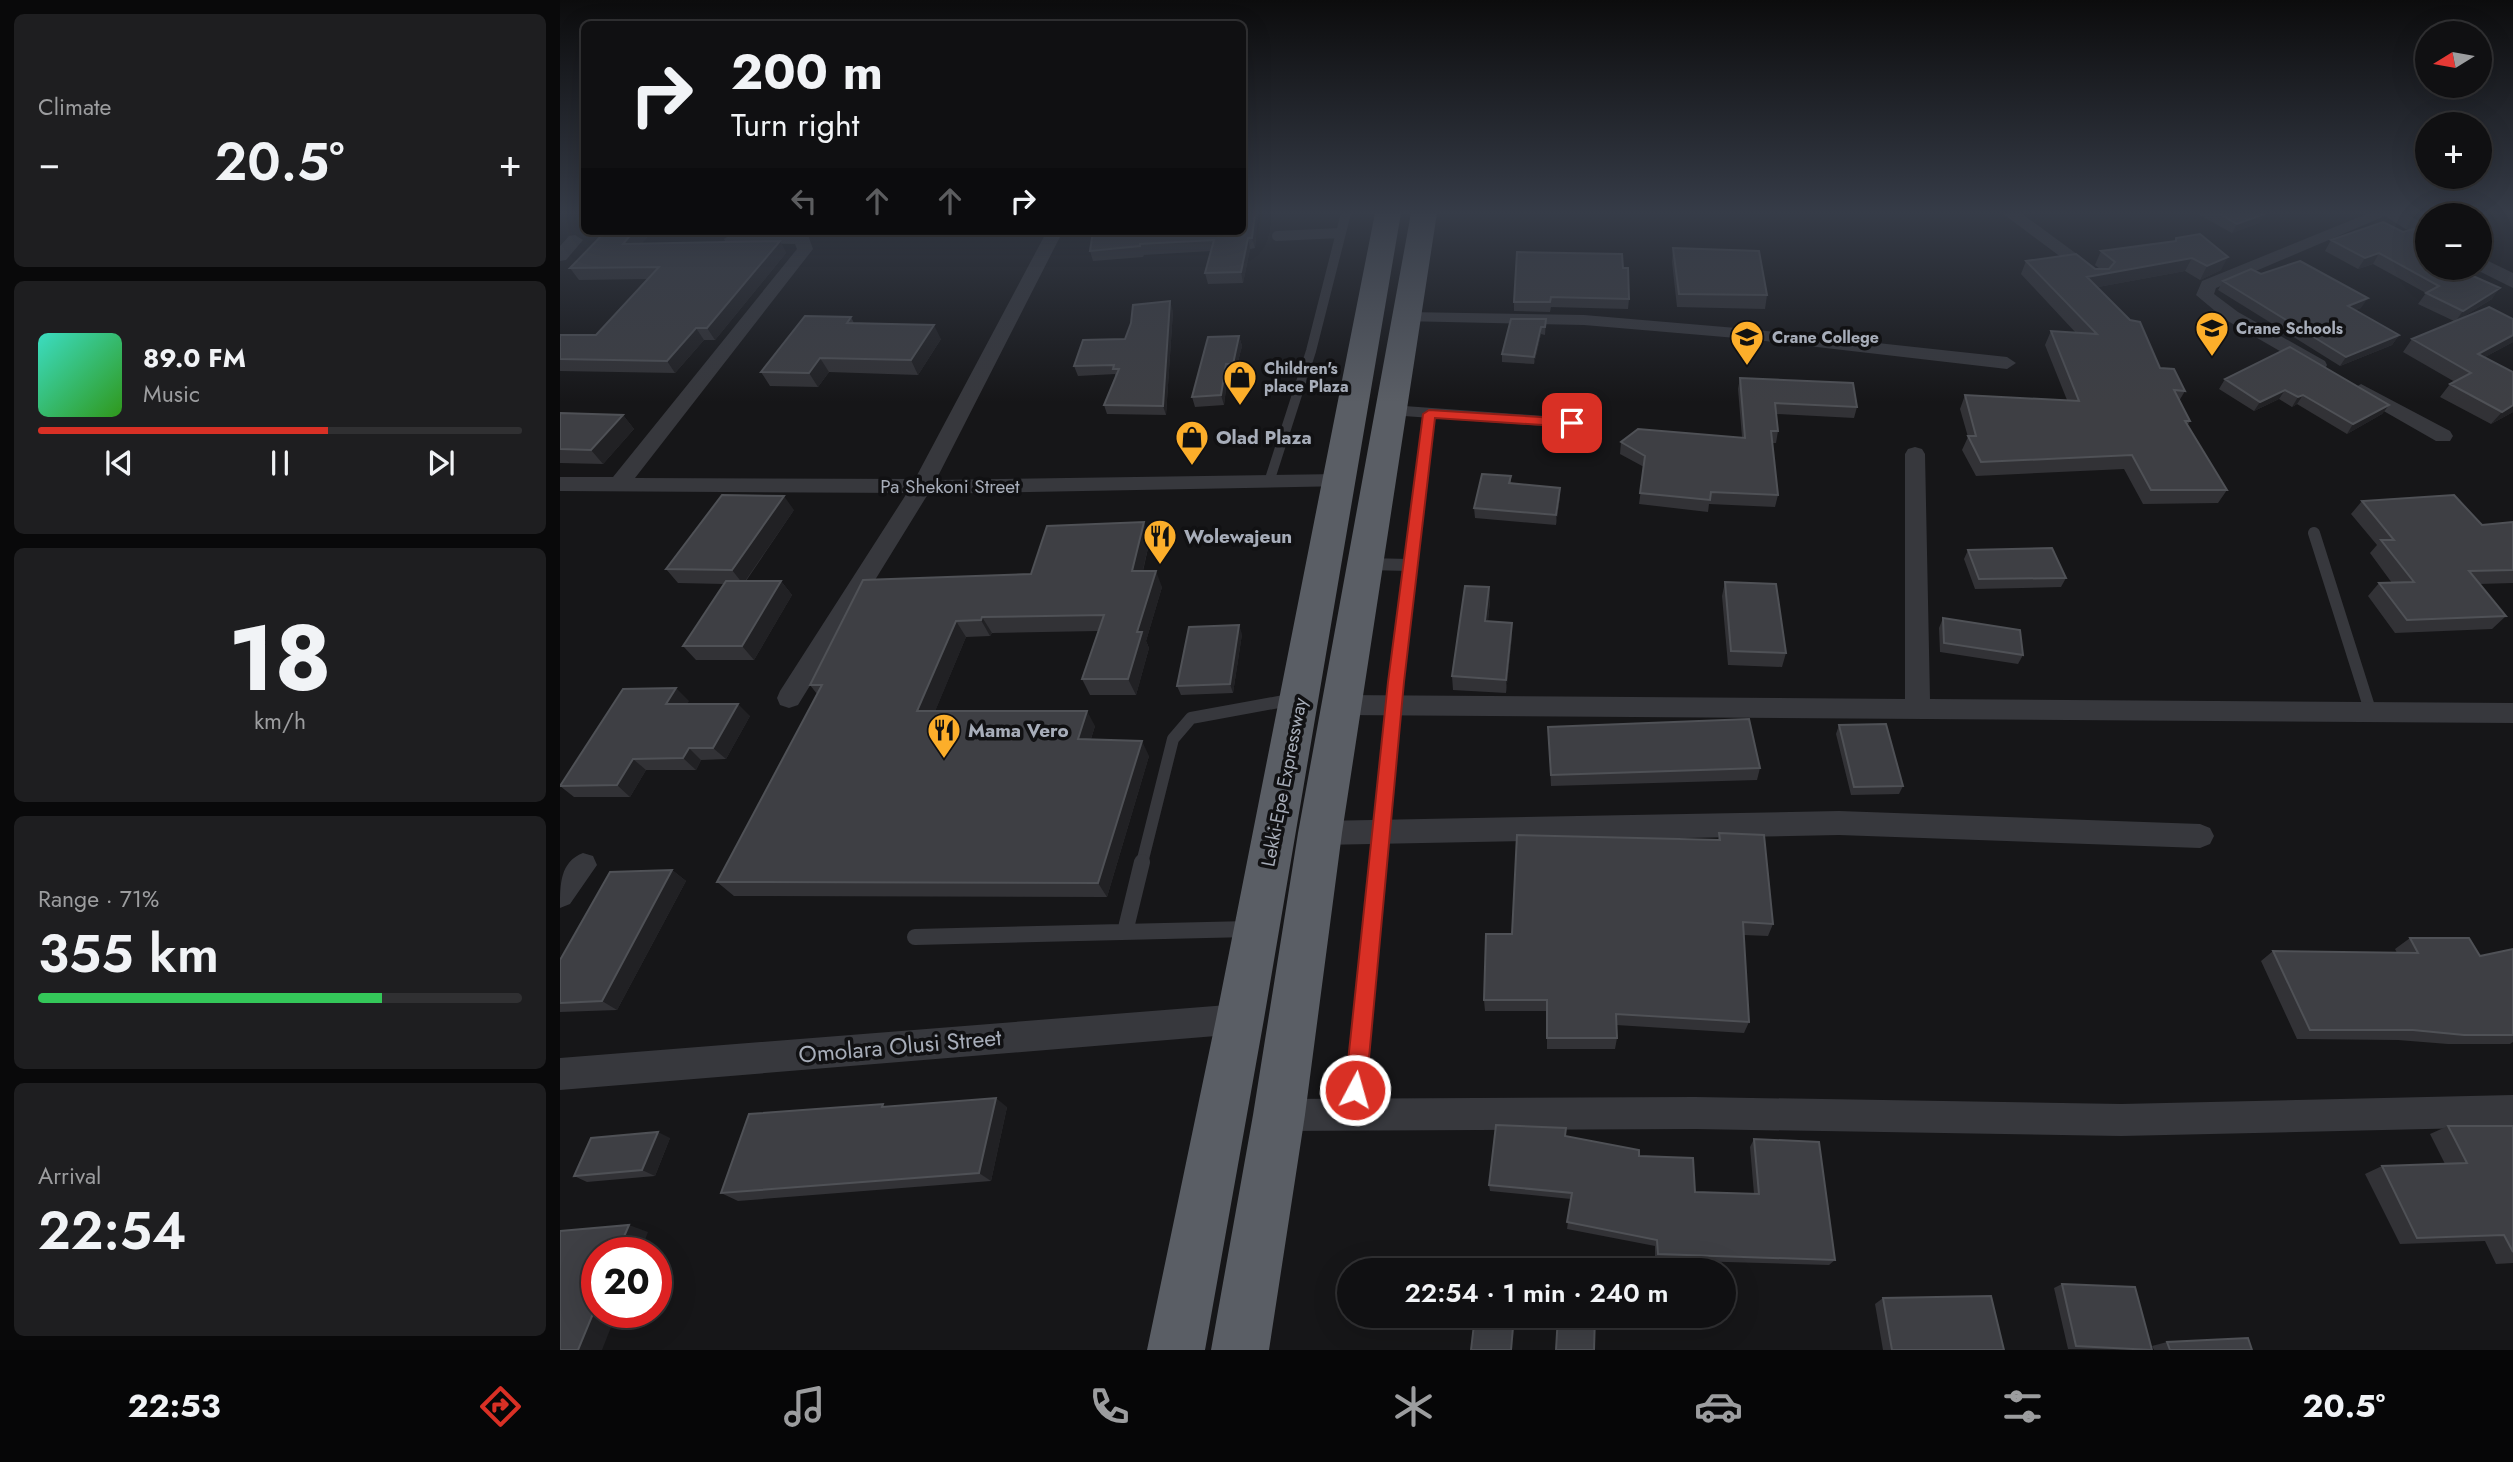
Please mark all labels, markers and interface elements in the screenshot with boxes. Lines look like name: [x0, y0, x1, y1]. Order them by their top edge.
north arrow: [2415, 21, 2492, 98]
map controls: [2415, 21, 2492, 280]
text: 200 m: [731, 37, 883, 107]
icon: right: [616, 49, 707, 140]
text: Climate: [38, 90, 111, 124]
text: Turn right: [731, 102, 860, 148]
button: +: [2415, 112, 2492, 189]
text: 20.5°: [215, 124, 344, 200]
text: −: [38, 135, 60, 190]
text: +: [499, 135, 522, 190]
icon: left: [785, 182, 823, 220]
icon: ahead: [858, 182, 896, 220]
icon: ahead: [931, 182, 969, 220]
icon: right: [1004, 182, 1042, 220]
button: −: [2415, 203, 2492, 280]
school or university icon: Crane Schools: [2193, 309, 2231, 358]
place label: Crane Schools: [2236, 317, 2343, 340]
school or university icon: Crane College: [1728, 318, 1766, 367]
place label: Crane College: [1772, 326, 1879, 349]
text: 89.0 FM: [143, 339, 246, 377]
place label: Children's place Plaza: [1264, 357, 1349, 398]
shop icon: Children's place Plaza: [1221, 358, 1259, 407]
text: Music: [143, 377, 200, 411]
pin: [1542, 393, 1602, 453]
icon: arrive: [1553, 404, 1591, 442]
shop icon: Olad Plaza: [1173, 418, 1211, 467]
place label: Olad Plaza: [1216, 424, 1312, 451]
icon: previous: [100, 444, 138, 482]
icon: pause: [261, 444, 299, 482]
icon: next: [422, 444, 460, 482]
street label: Pa Shekoni Street: [880, 473, 1020, 500]
restaurant icon: Wolewajeun: [1141, 517, 1179, 566]
place label: Wolewajeun: [1184, 523, 1292, 550]
text: 18: [228, 593, 332, 724]
street label: Lekki-Epe Expressway: [1254, 695, 1314, 869]
text: km/h: [254, 704, 306, 738]
restaurant icon: Mama Vero: [925, 711, 963, 760]
place label: Mama Vero: [968, 717, 1069, 744]
text: Range · 71%: [38, 882, 159, 916]
text: 355 km: [38, 916, 219, 992]
street label: Omolara Olusi Street: [797, 1020, 1003, 1072]
position arrow: [1318, 1053, 1392, 1127]
text: Arrival: [38, 1159, 101, 1193]
text: 22:54: [38, 1193, 186, 1269]
speed limit sign: 20: [581, 1237, 672, 1328]
text: 22:54 · 1 min · 240 m: [1404, 1274, 1669, 1312]
icon: directions: [476, 1382, 525, 1431]
icon: music: [780, 1382, 829, 1431]
icon: phone: [1085, 1382, 1134, 1431]
icon: climate: [1389, 1382, 1438, 1431]
icon: car: [1694, 1382, 1743, 1431]
icon: filters: [1998, 1382, 2047, 1431]
text: 22:53: [128, 1383, 221, 1429]
text: 20.5°: [2303, 1383, 2385, 1429]

